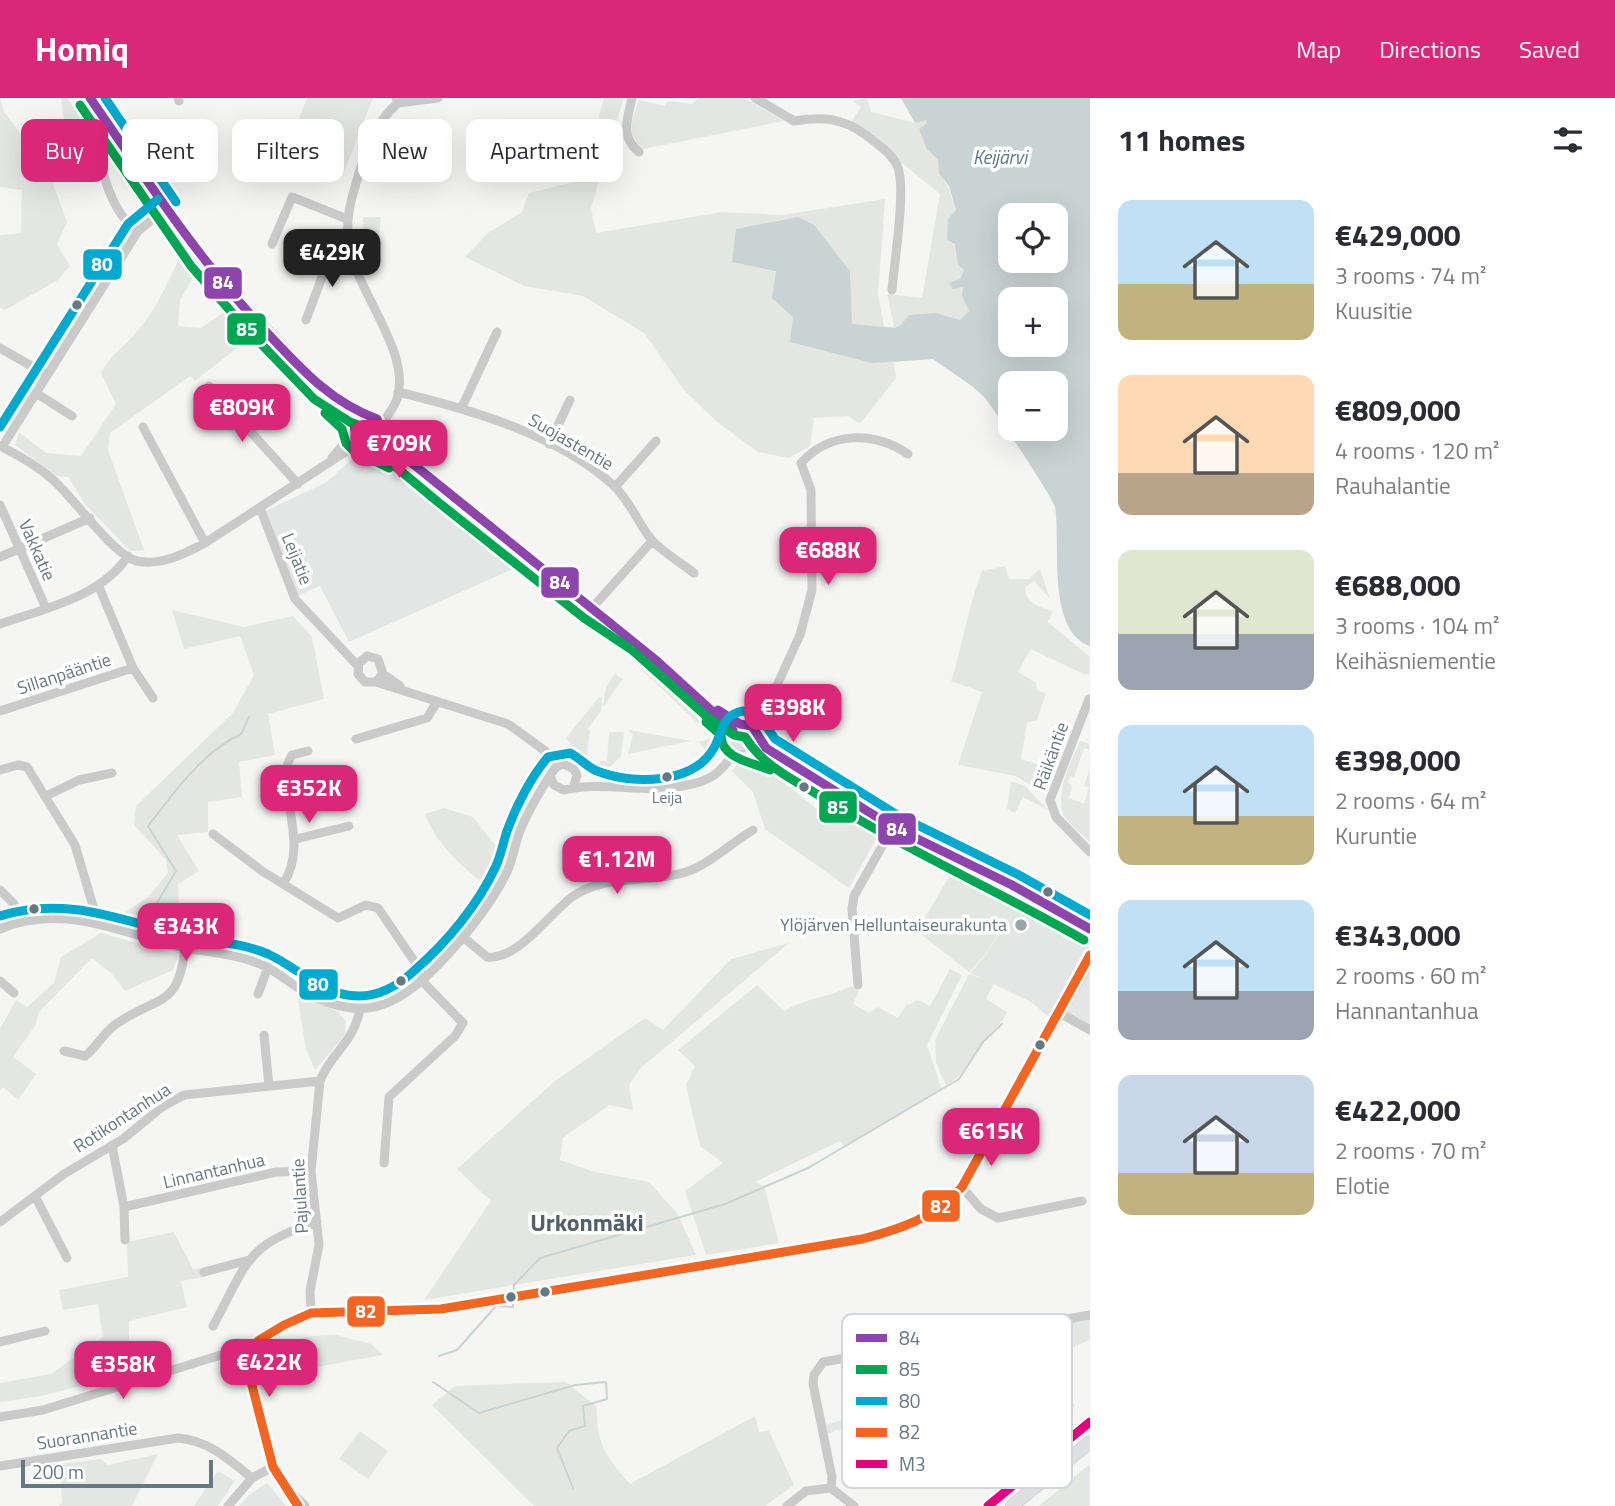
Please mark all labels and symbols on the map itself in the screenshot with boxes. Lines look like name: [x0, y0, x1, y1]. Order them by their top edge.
water label: Keijärvi: [973, 142, 1029, 171]
pin: €429K: [283, 230, 381, 289]
line badge: 80: [82, 248, 123, 281]
text: 80: [91, 249, 113, 278]
line badge: 84: [203, 266, 243, 300]
text: 84: [212, 267, 234, 296]
unlabelled marker: [70, 298, 84, 312]
line badge: 85: [226, 312, 267, 346]
text: 85: [236, 314, 258, 343]
pin: €809K: [193, 384, 291, 444]
street label: Suojastentie: [524, 406, 619, 477]
pin: €709K: [350, 420, 448, 480]
street label: Vakkatie: [12, 515, 63, 585]
pin: €688K: [779, 528, 877, 587]
street label: Leijatie: [275, 529, 320, 589]
line badge: 84: [540, 566, 580, 599]
text: 84: [549, 567, 571, 596]
street label: Sillanpääntie: [13, 646, 114, 701]
pin: €398K: [744, 684, 842, 744]
street label: Räikäntie: [1026, 718, 1075, 794]
pin: €352K: [260, 766, 358, 825]
marker: Leija: [660, 770, 674, 784]
unlabelled marker: [797, 780, 811, 794]
place label: Leija: [652, 785, 682, 809]
line badge: 85: [818, 790, 858, 824]
text: 85: [827, 792, 849, 821]
line badge: 84: [877, 812, 917, 846]
text: 84: [886, 814, 908, 843]
pin: €1.12M: [560, 836, 674, 896]
unlabelled marker: [1041, 885, 1055, 899]
unlabelled marker: [27, 902, 41, 916]
pin: €343K: [137, 904, 235, 963]
place label: Ylöjärven Helluntaiseurakunta: [780, 911, 1007, 938]
marker: Ylöjärven Helluntaiseurakunta: [1013, 917, 1029, 933]
line badge: 80: [298, 968, 339, 1001]
text: 80: [307, 969, 329, 998]
unlabelled marker: [394, 974, 408, 988]
unlabelled marker: [1033, 1038, 1047, 1052]
street label: Rotikontanhua: [68, 1076, 176, 1159]
pin: €615K: [942, 1108, 1040, 1168]
street label: Linnantanhua: [160, 1146, 267, 1195]
street label: Pajulantie: [284, 1158, 315, 1234]
line badge: 82: [921, 1189, 961, 1223]
text: 82: [930, 1191, 952, 1220]
district label: Urkonmäki: [530, 1204, 644, 1240]
unlabelled marker: [538, 1285, 552, 1299]
unlabelled marker: [504, 1290, 518, 1304]
line badge: 82: [346, 1295, 386, 1328]
text: 82: [355, 1296, 377, 1325]
legend: [842, 1314, 1072, 1488]
text: 84: [899, 1323, 920, 1352]
pin: €422K: [220, 1340, 318, 1399]
pin: €358K: [74, 1342, 172, 1401]
text: 85: [899, 1354, 920, 1383]
text: 80: [899, 1386, 920, 1415]
street label: Suorannantie: [35, 1414, 139, 1457]
text: 82: [899, 1417, 920, 1446]
text: M3: [899, 1449, 926, 1478]
scale bar: [21, 1457, 214, 1489]

